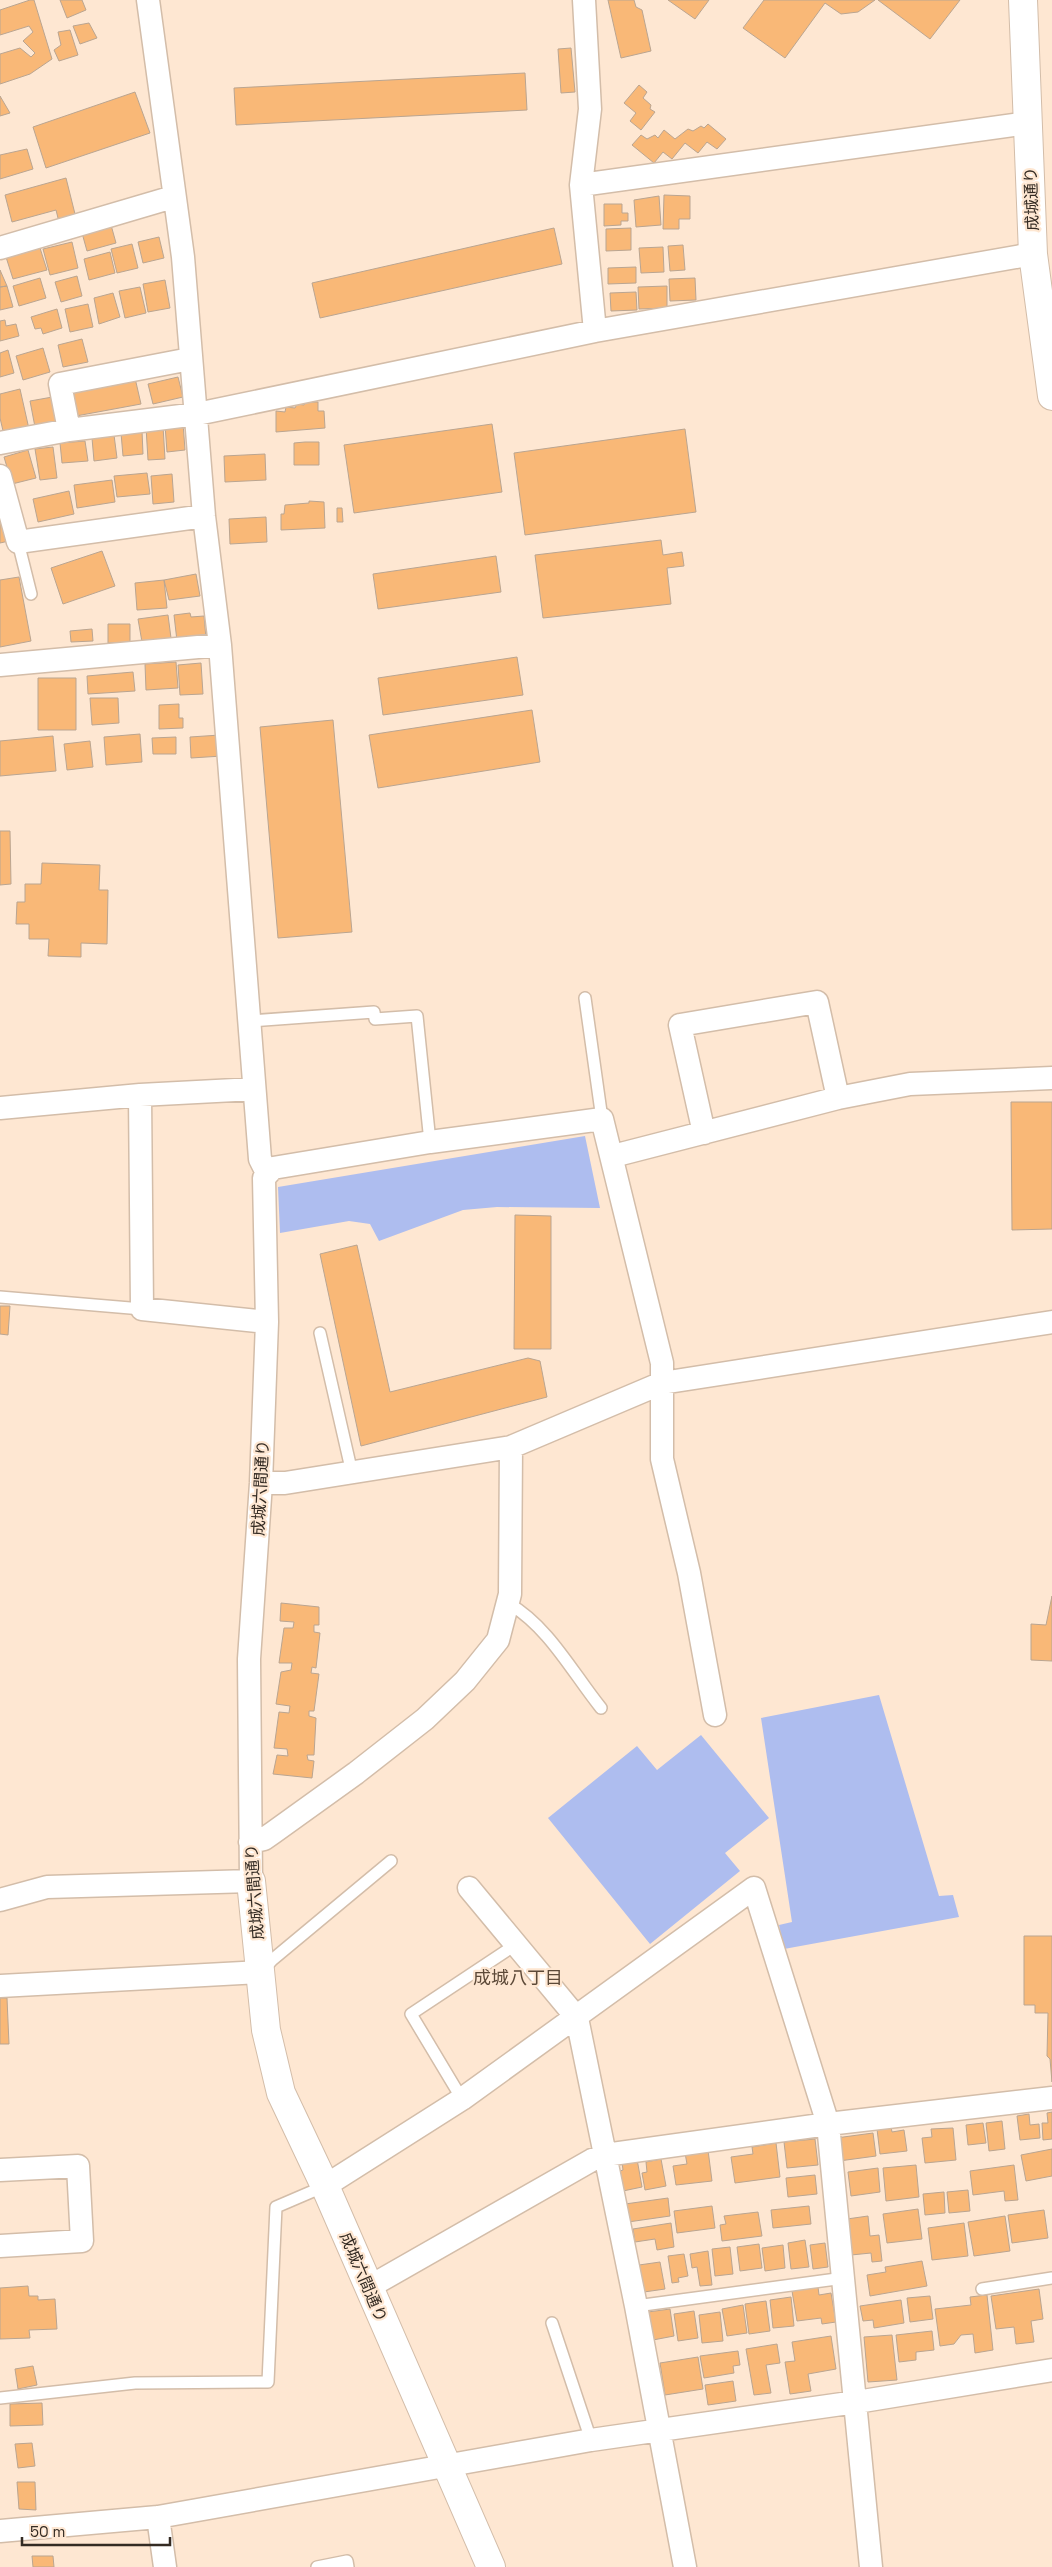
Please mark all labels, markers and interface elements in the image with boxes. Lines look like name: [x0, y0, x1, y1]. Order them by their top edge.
street label: 成城通り: [1020, 167, 1043, 231]
street label: 成城六間通り: [248, 1440, 273, 1537]
street label: 成城六間通り: [241, 1843, 268, 1941]
district label: 成城八丁目: [473, 1966, 563, 1989]
street label: 成城六間通り: [335, 2229, 392, 2325]
scale bar: [22, 2514, 170, 2546]
text: 50 m: [30, 2522, 65, 2541]

